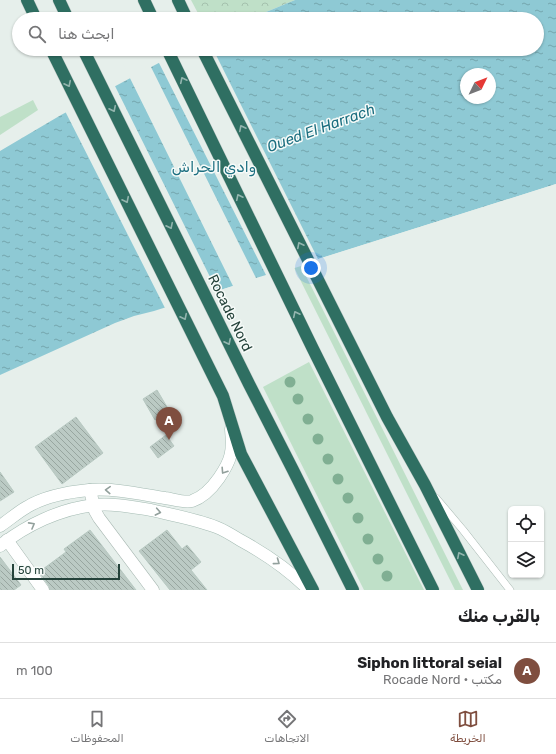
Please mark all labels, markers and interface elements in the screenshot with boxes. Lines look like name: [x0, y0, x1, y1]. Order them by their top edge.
search box: [12, 12, 544, 56]
icon: search: [26, 23, 48, 45]
text: ابحث هنا: [58, 25, 115, 43]
north arrow: [460, 68, 496, 104]
one-way arrow: [180, 77, 187, 85]
one-way arrow: [63, 80, 71, 87]
water label: Oued El Harrach: [264, 100, 378, 156]
one-way arrow: [108, 105, 116, 112]
one-way arrow: [239, 125, 247, 133]
water label: وادي الحراش: [172, 158, 256, 177]
one-way arrow: [236, 194, 244, 202]
one-way arrow: [121, 196, 129, 204]
one-way arrow: [165, 221, 173, 229]
one-way arrow: [297, 241, 305, 249]
your location: [301, 258, 321, 278]
street label: Rocade Nord: [204, 272, 256, 354]
one-way arrow: [293, 311, 301, 318]
one-way arrow: [179, 313, 187, 320]
one-way arrow: [223, 338, 231, 346]
pin: A: [156, 407, 182, 440]
one-way arrow: [221, 467, 229, 474]
one-way arrow: [105, 486, 111, 494]
map controls: [508, 506, 544, 578]
button: locate: [508, 506, 544, 542]
one-way arrow: [155, 507, 162, 515]
one-way arrow: [28, 522, 36, 529]
button: layers: [508, 542, 544, 578]
one-way arrow: [458, 552, 465, 559]
one-way arrow: [272, 557, 279, 564]
scale bar: [12, 562, 120, 581]
text: 50 m: [18, 564, 44, 577]
text: بالقرب منك: [458, 606, 540, 626]
text: Siphon littoral seial: [357, 654, 502, 672]
text: 100 m: [16, 663, 53, 678]
text: A: [522, 663, 532, 678]
text: مكتب · Rocade Nord: [383, 672, 502, 687]
tab: المحفوظات: [70, 708, 124, 745]
tab: الاتجاهات: [264, 708, 309, 745]
tab: الخريطة: [450, 708, 486, 745]

